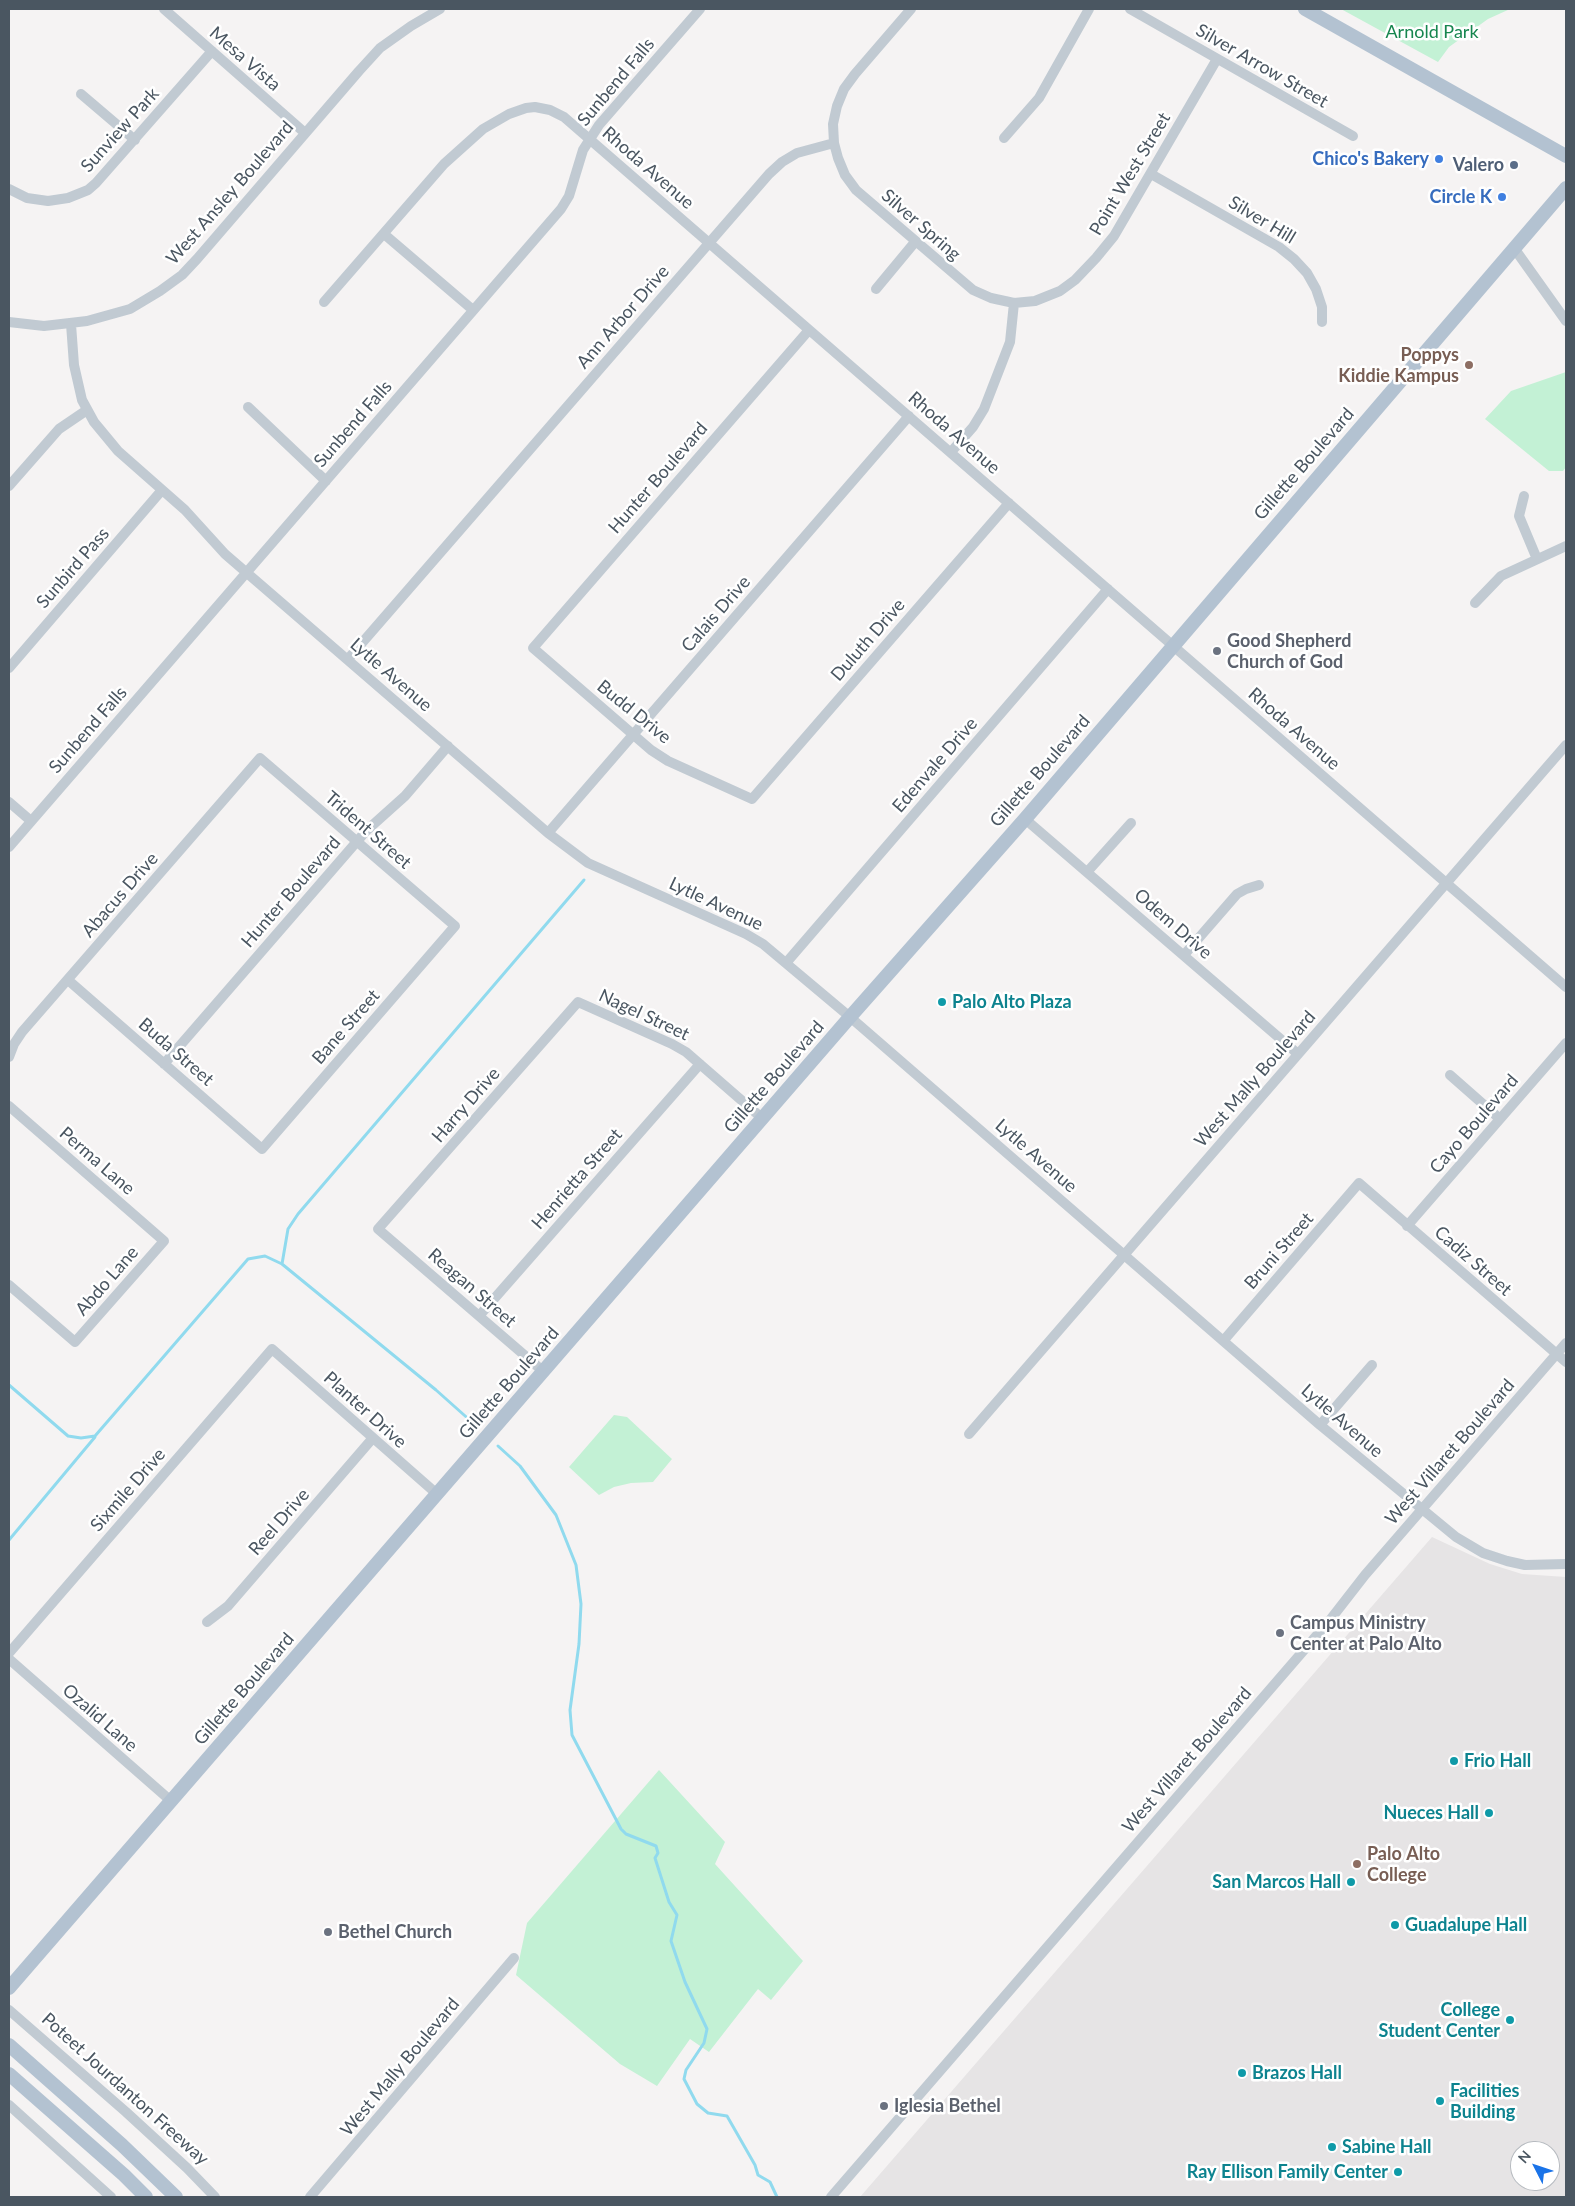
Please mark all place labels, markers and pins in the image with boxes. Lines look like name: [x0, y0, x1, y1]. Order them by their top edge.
place label: Chico's Bakery: [1312, 148, 1429, 170]
marker: Chico's Bakery: [1433, 153, 1445, 165]
place label: Valero: [1453, 154, 1504, 176]
marker: Valero: [1508, 159, 1520, 171]
place label: Circle K: [1430, 186, 1492, 208]
marker: Circle K: [1496, 191, 1508, 203]
place label: Poppys Kiddie Kampus: [1338, 344, 1459, 386]
marker: Poppys Kiddie Kampus: [1463, 359, 1475, 371]
place label: Good Shepherd Church of God: [1227, 630, 1351, 672]
marker: Good Shepherd Church of God: [1211, 645, 1223, 657]
place label: Palo Alto Plaza: [952, 991, 1072, 1013]
marker: Palo Alto Plaza: [936, 996, 948, 1008]
place label: Campus Ministry Center at Palo Alto: [1290, 1612, 1442, 1655]
marker: Campus Ministry Center at Palo Alto: [1274, 1627, 1286, 1639]
place label: Frio Hall: [1464, 1750, 1531, 1772]
marker: Frio Hall: [1448, 1755, 1460, 1767]
place label: Nueces Hall: [1383, 1802, 1479, 1824]
marker: Nueces Hall: [1483, 1807, 1495, 1819]
place label: Palo Alto College: [1367, 1843, 1440, 1886]
marker: Palo Alto College: [1351, 1858, 1363, 1870]
place label: San Marcos Hall: [1212, 1871, 1341, 1893]
marker: San Marcos Hall: [1345, 1876, 1357, 1888]
place label: Guadalupe Hall: [1405, 1914, 1527, 1936]
marker: Guadalupe Hall: [1389, 1919, 1401, 1931]
place label: Bethel Church: [338, 1921, 452, 1943]
marker: Bethel Church: [322, 1926, 334, 1938]
place label: College Student Center: [1378, 1999, 1500, 2042]
marker: College Student Center: [1504, 2014, 1516, 2026]
place label: Brazos Hall: [1252, 2062, 1342, 2084]
marker: Brazos Hall: [1236, 2067, 1248, 2079]
place label: Facilities Building: [1450, 2080, 1520, 2122]
place label: Iglesia Bethel: [894, 2095, 1001, 2117]
marker: Facilities Building: [1434, 2095, 1446, 2107]
marker: Iglesia Bethel: [878, 2100, 890, 2112]
place label: Sabine Hall: [1342, 2136, 1432, 2158]
marker: Sabine Hall: [1326, 2141, 1338, 2153]
place label: Ray Ellison Family Center: [1187, 2161, 1388, 2183]
marker: Ray Ellison Family Center: [1392, 2166, 1404, 2178]

